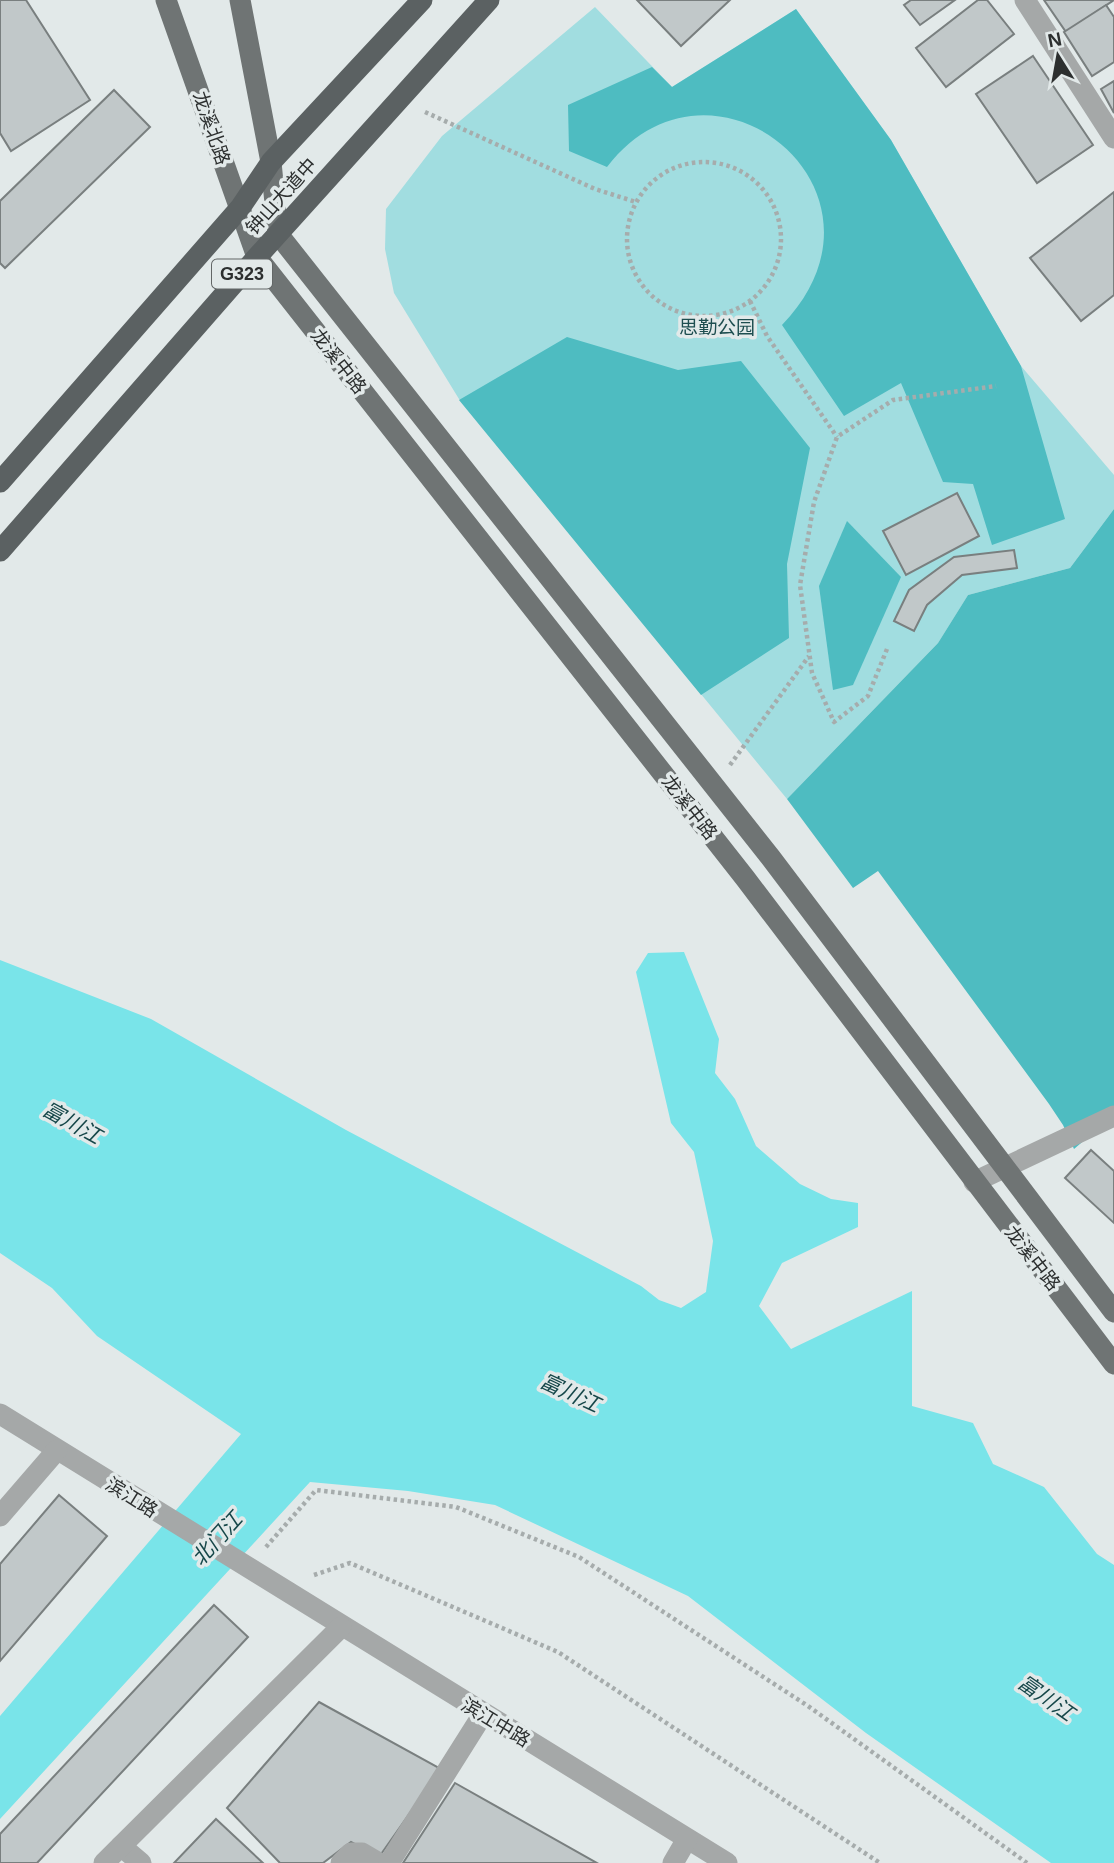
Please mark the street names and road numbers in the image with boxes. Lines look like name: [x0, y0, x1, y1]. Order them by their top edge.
street label: 龙溪北路: [189, 89, 234, 168]
street label: 钟山大道中: [242, 154, 321, 239]
road number: G323: [212, 260, 272, 288]
street label: 龙溪中路: [307, 325, 370, 398]
street label: 龙溪中路: [658, 771, 721, 844]
street label: 龙溪中路: [1001, 1222, 1064, 1295]
street label: 滨江路: [102, 1473, 161, 1521]
street label: 滨江中路: [458, 1694, 534, 1751]

